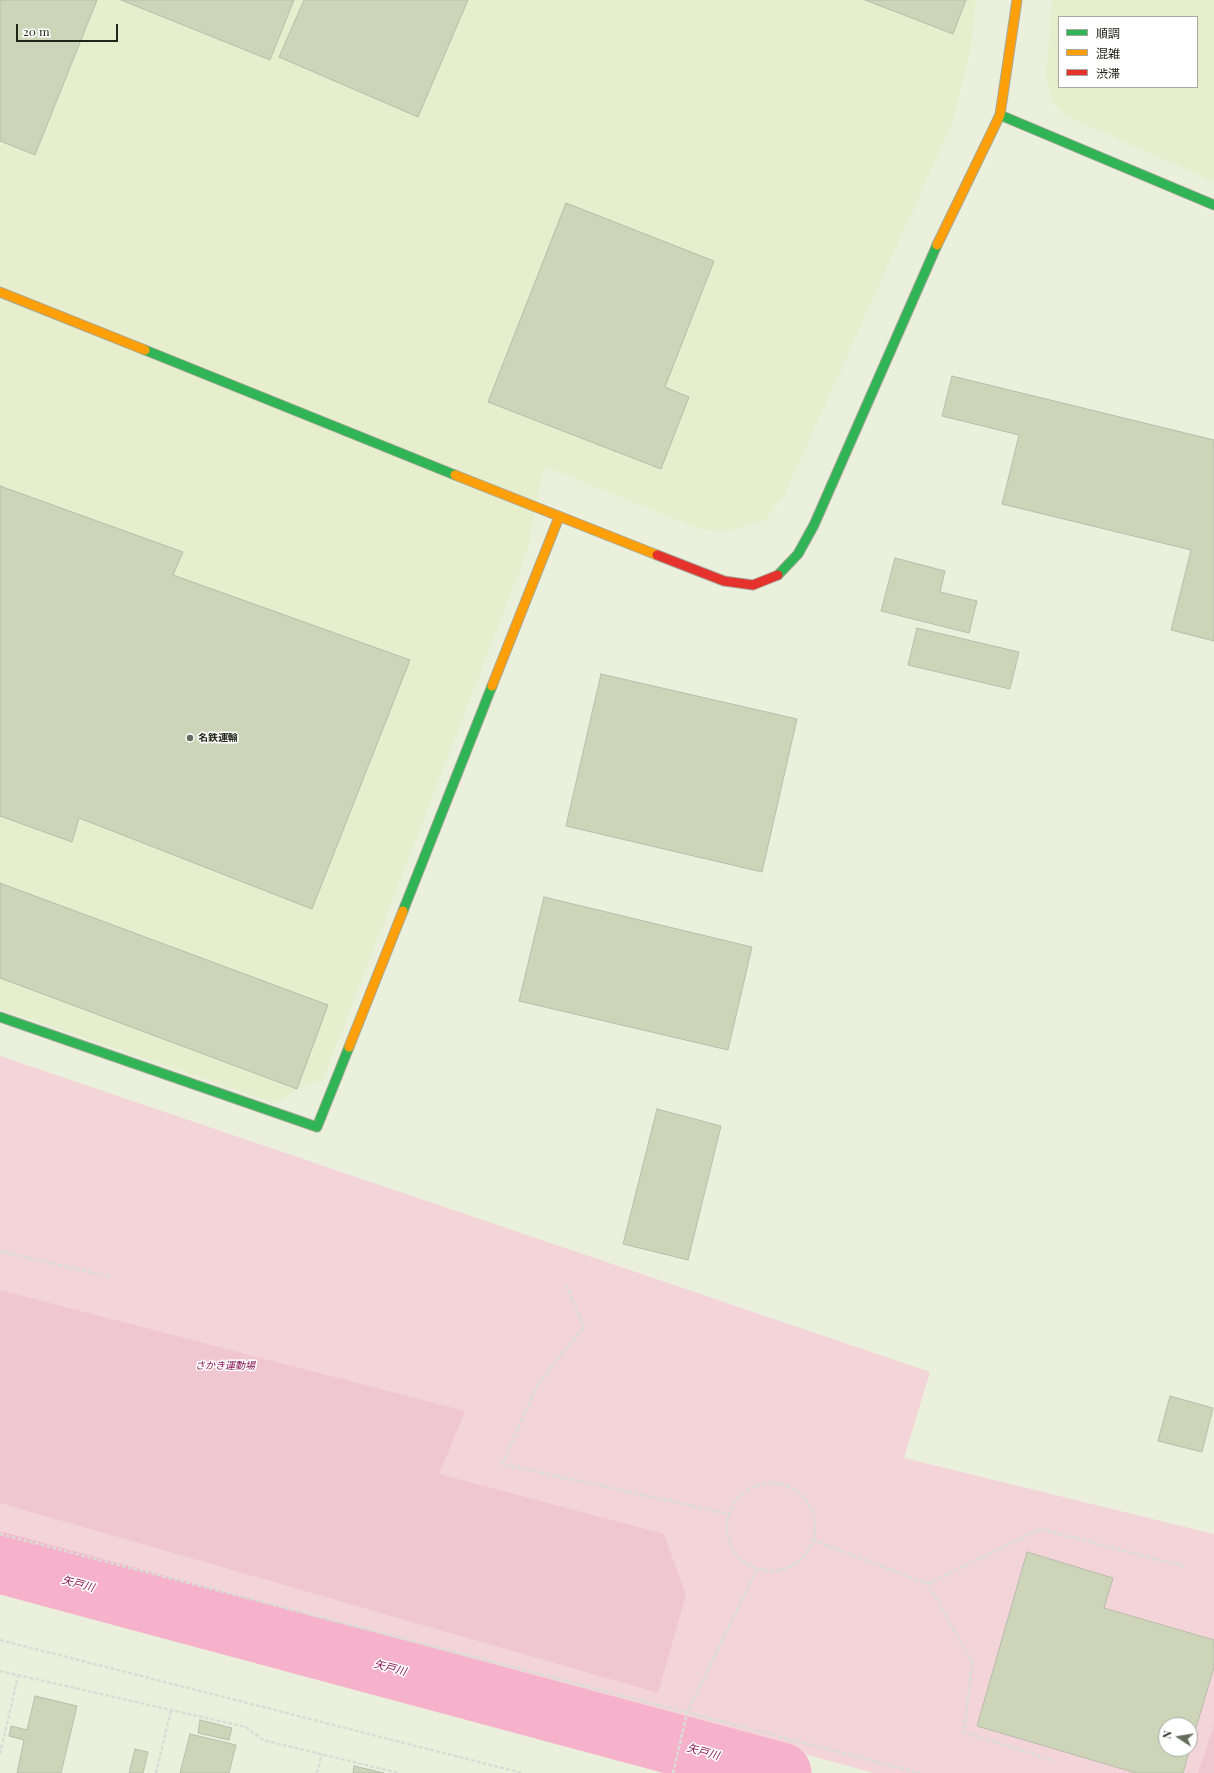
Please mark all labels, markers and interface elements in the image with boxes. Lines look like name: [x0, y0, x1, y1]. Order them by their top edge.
scale bar: [18, 16, 120, 42]
legend: [1058, 16, 1198, 88]
text: 20 m: [23, 23, 50, 39]
text: 順調: [1096, 25, 1120, 41]
text: 混雑: [1096, 45, 1120, 61]
text: 渋滞: [1096, 65, 1120, 81]
place label: 名鉄運輸: [198, 732, 238, 744]
marker: 名鉄運輸: [185, 733, 195, 743]
park label: さかき運動場: [195, 1360, 255, 1372]
water label: 矢戸川: [60, 1573, 96, 1595]
water label: 矢戸川: [372, 1657, 408, 1679]
north arrow: [1158, 1717, 1198, 1757]
text: N: [1159, 1729, 1175, 1740]
water label: 矢戸川: [685, 1741, 721, 1763]

